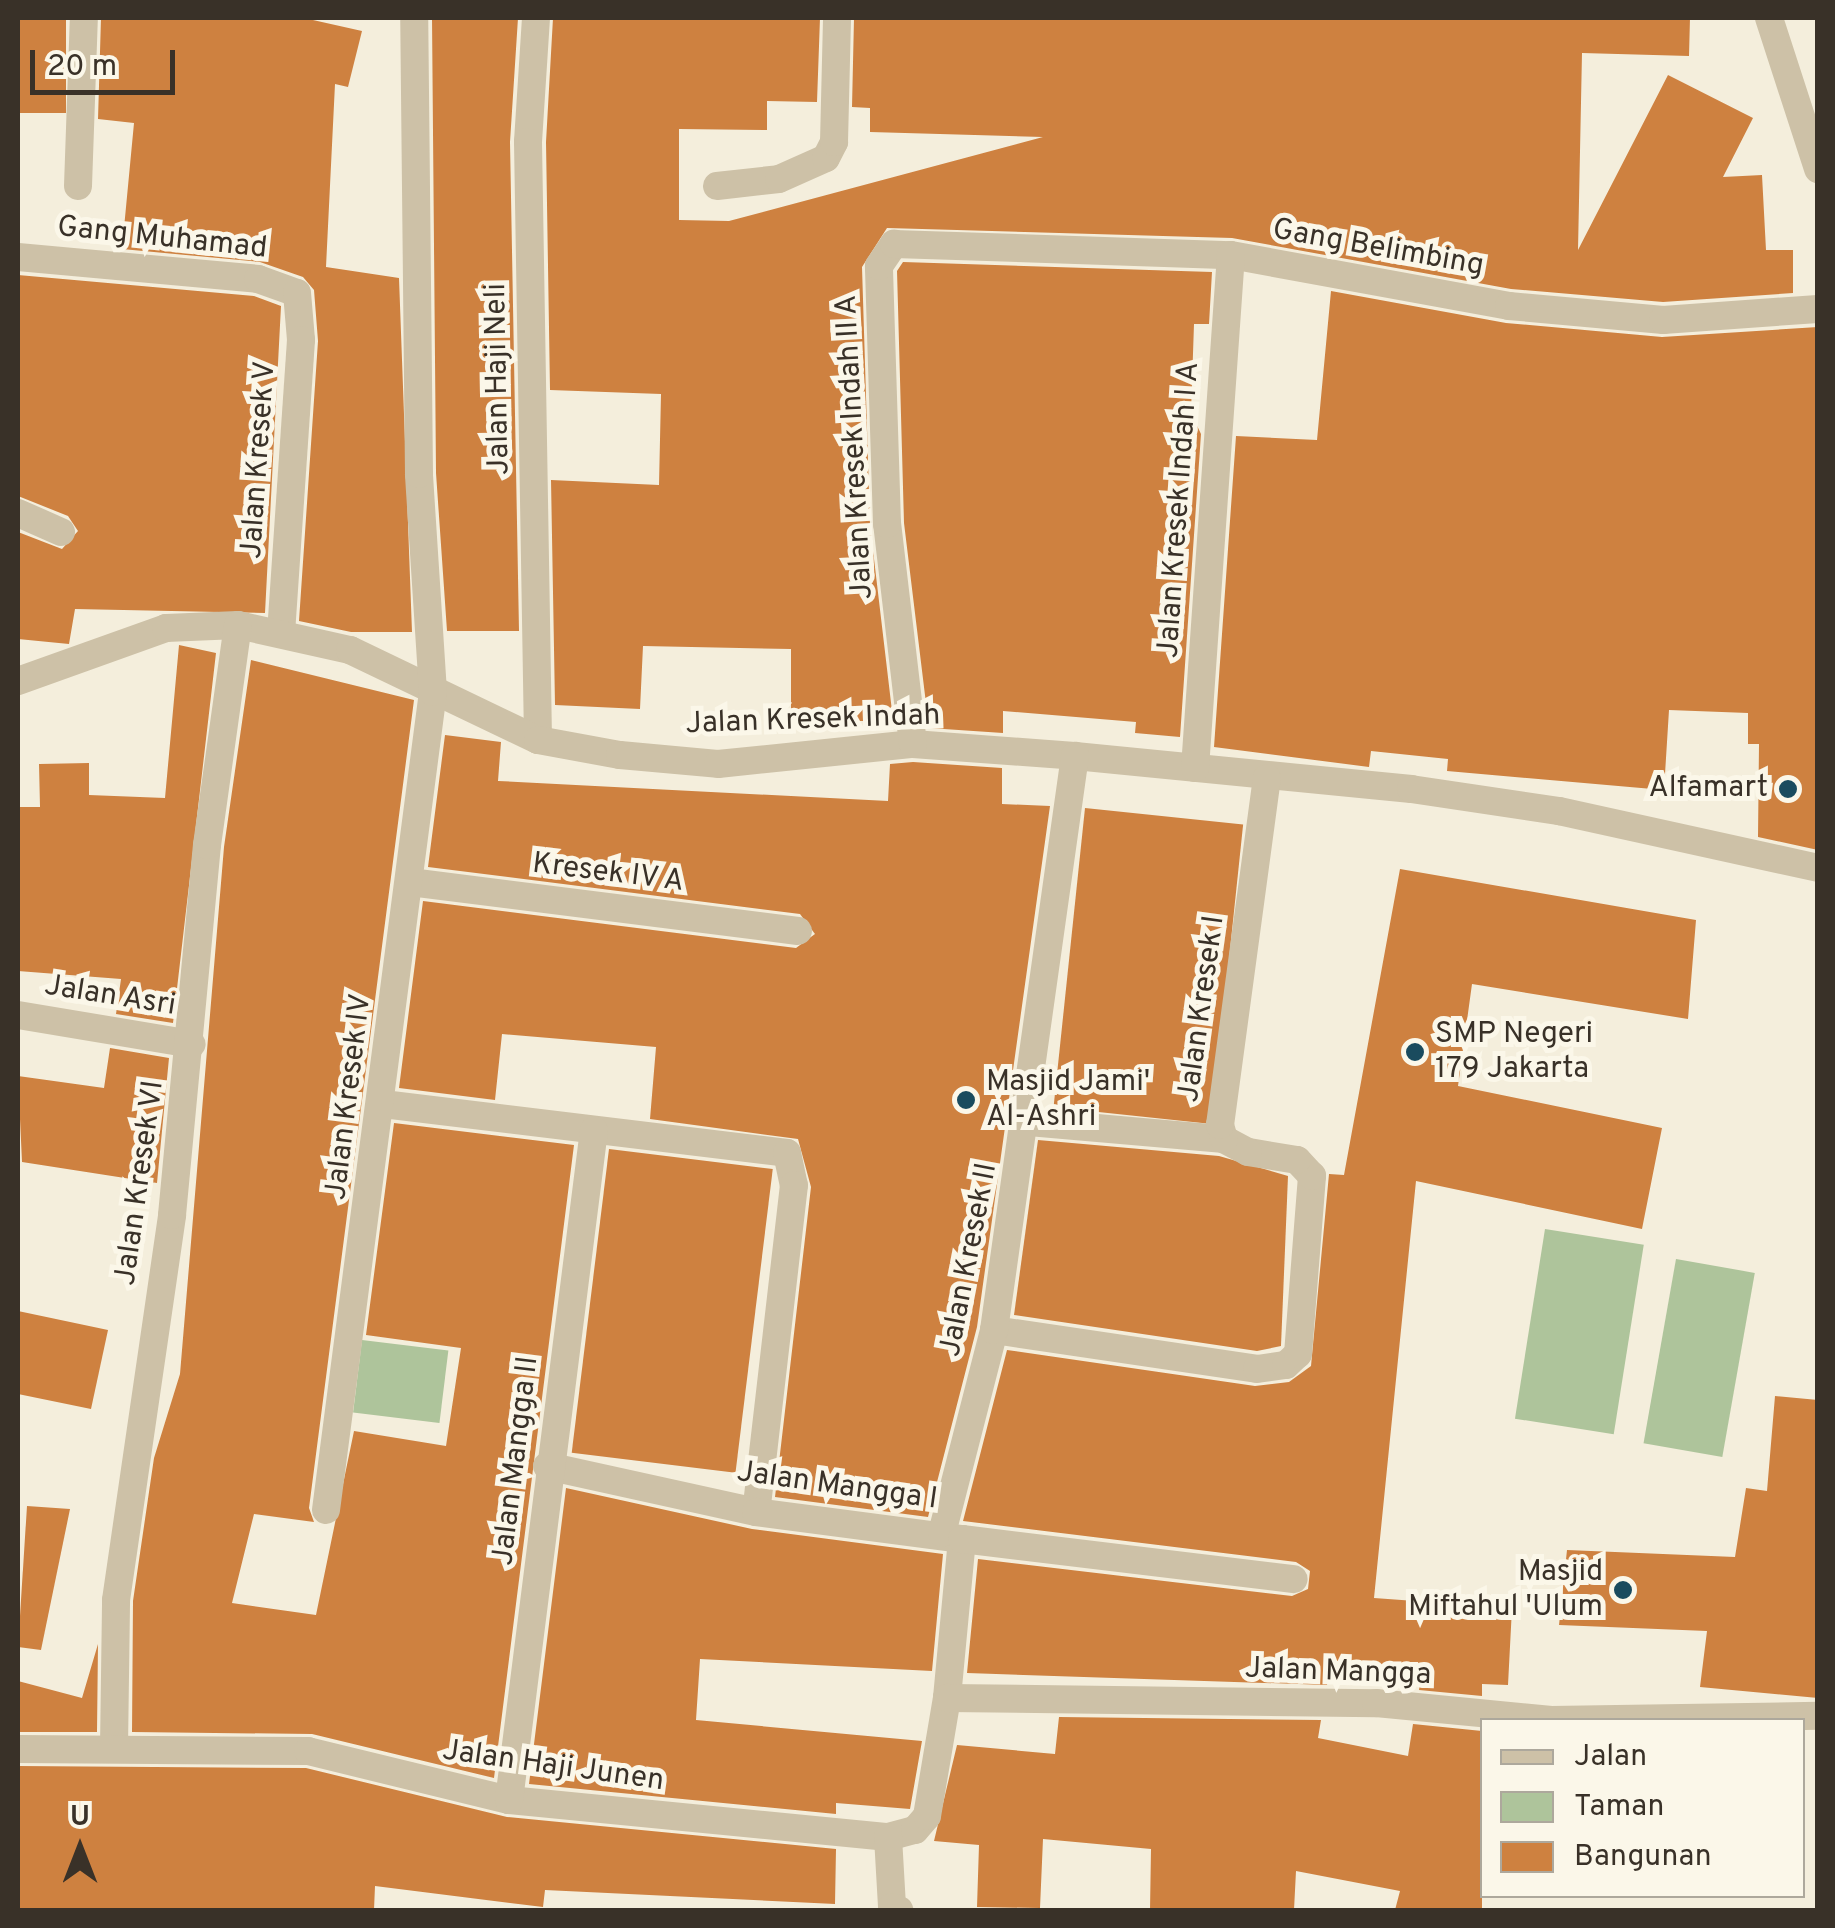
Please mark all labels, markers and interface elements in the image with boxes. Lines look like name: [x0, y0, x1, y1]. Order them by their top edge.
scale bar: [35, 30, 180, 92]
text: 20 m: [47, 49, 117, 86]
street label: Gang Muhamad: [55, 210, 269, 268]
street label: Gang Belimbing: [1270, 213, 1486, 285]
street label: Jalan Haji Neli: [479, 283, 519, 475]
street label: Jalan Kresek Indah II A: [830, 293, 882, 601]
street label: Jalan Kresek V: [235, 359, 285, 561]
street label: Jalan Kresek Indah I A: [1152, 360, 1208, 660]
street label: Jalan Kresek Indah: [685, 699, 941, 743]
place label: Alfamart: [1649, 771, 1768, 807]
marker: Alfamart: [1777, 778, 1799, 800]
street label: Kresek IV A: [529, 847, 687, 901]
street label: Jalan Kresek I: [1172, 913, 1234, 1105]
street label: Jalan Asri: [41, 969, 179, 1025]
street label: Jalan Kresek IV: [319, 992, 381, 1202]
place label: SMP Negeri 179 Jakarta: [1435, 1017, 1593, 1088]
marker: SMP Negeri 179 Jakarta: [1404, 1041, 1426, 1063]
place label: Masjid Jami' Al-Ashri: [986, 1065, 1150, 1136]
street label: Jalan Kresek VI: [109, 1078, 173, 1288]
marker: Masjid Jami' Al-Ashri: [955, 1089, 977, 1111]
street label: Jalan Kresek II: [934, 1160, 1006, 1360]
street label: Jalan Mangga II: [486, 1354, 548, 1568]
street label: Jalan Mangga I: [734, 1455, 940, 1519]
place label: Masjid Miftahul 'Ulum: [1408, 1555, 1603, 1626]
marker: Masjid Miftahul 'Ulum: [1612, 1579, 1634, 1601]
street label: Jalan Mangga: [1244, 1652, 1432, 1694]
legend: [1480, 1718, 1805, 1898]
street label: Jalan Haji Junen: [440, 1734, 666, 1800]
text: Jalan: [1574, 1739, 1647, 1776]
text: Taman: [1574, 1789, 1664, 1826]
north arrow: [30, 1798, 130, 1898]
text: U: [70, 1800, 90, 1836]
text: Bangunan: [1574, 1839, 1712, 1876]

